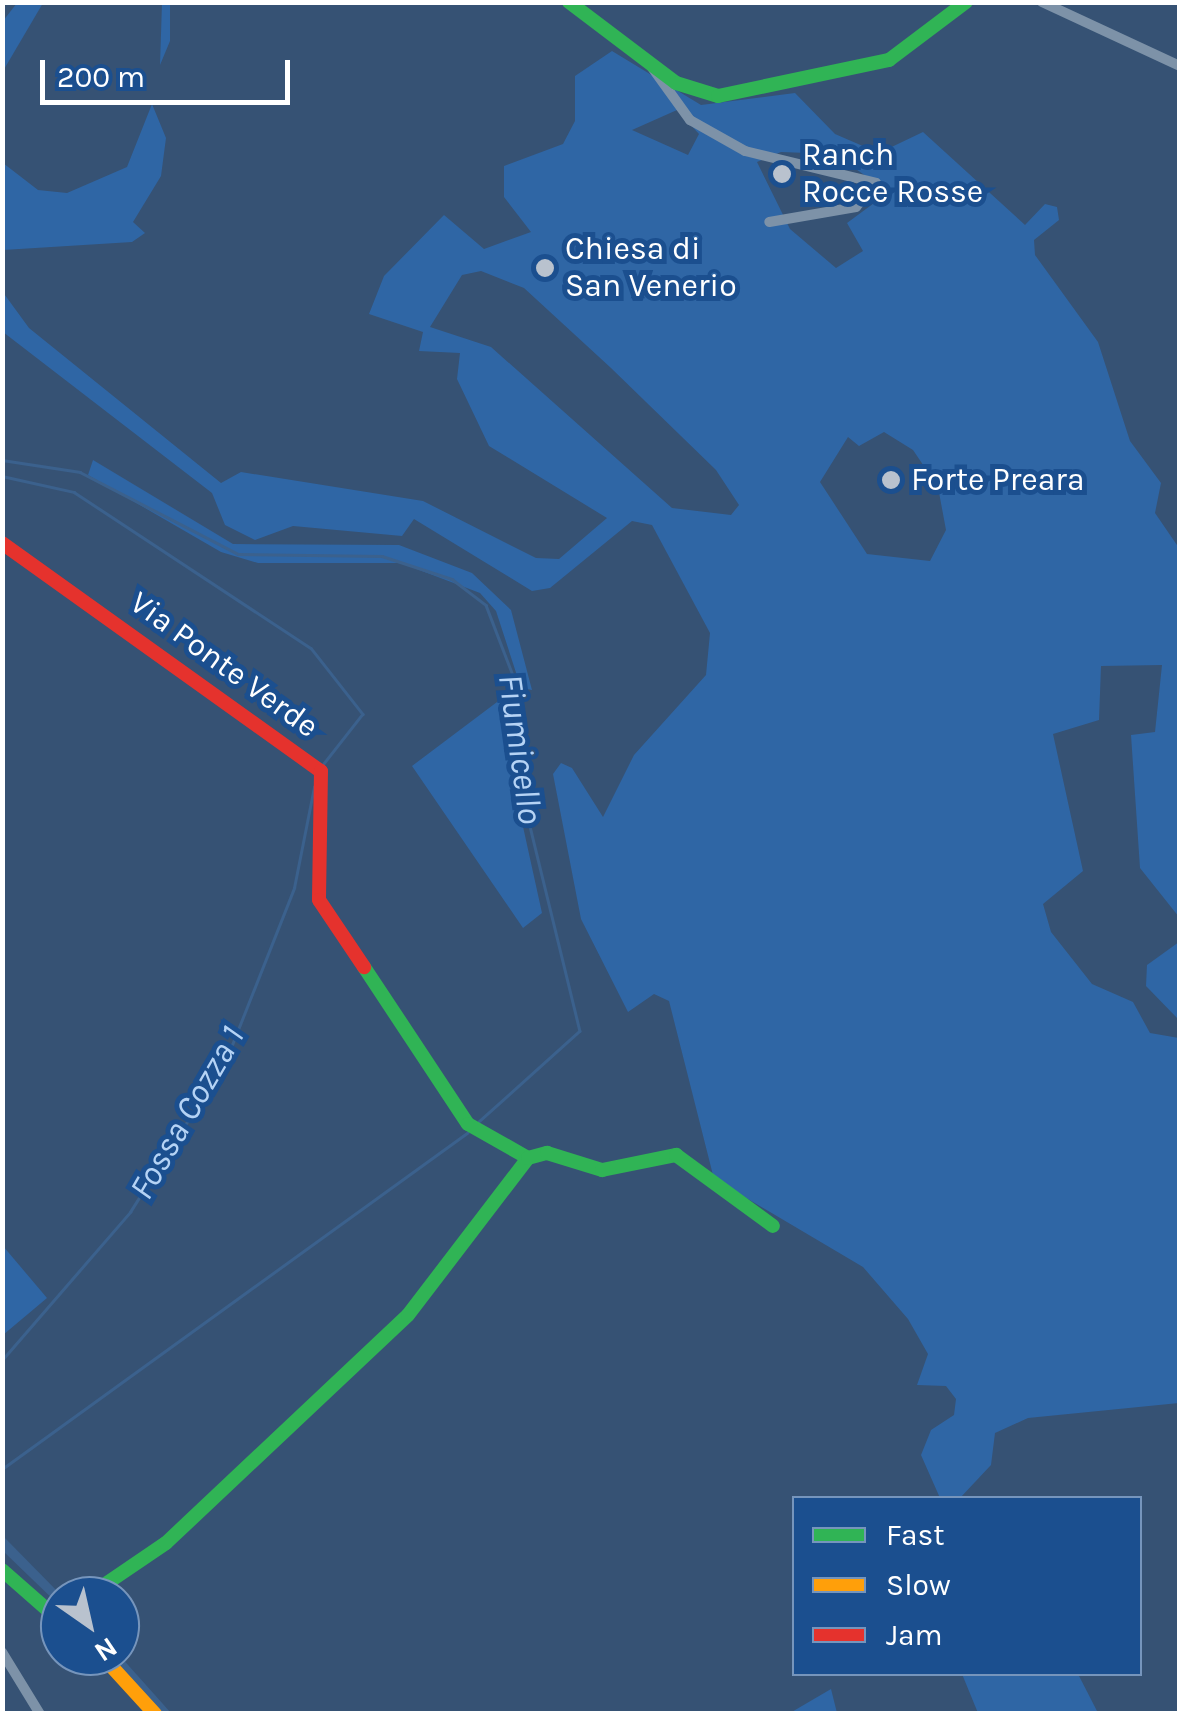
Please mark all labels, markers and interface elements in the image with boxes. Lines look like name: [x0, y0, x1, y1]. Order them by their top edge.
scale bar: [45, 40, 295, 102]
text: 200 m: [57, 59, 145, 95]
place label: Ranch Rocce Rosse: [802, 137, 983, 212]
marker: Ranch Rocce Rosse: [771, 163, 793, 185]
place label: Chiesa di San Venerio: [565, 231, 737, 306]
marker: Chiesa di San Venerio: [534, 257, 556, 279]
place label: Forte Preara: [911, 461, 1085, 499]
marker: Forte Preara: [880, 469, 902, 491]
street label: Via Ponte Verde: [122, 584, 326, 746]
water label: Fiumicello: [489, 671, 551, 827]
water label: Fossa Cozza 1: [121, 1019, 253, 1207]
legend: [792, 1496, 1142, 1676]
text: Fast: [886, 1517, 945, 1553]
text: Slow: [886, 1567, 951, 1603]
north arrow: [40, 1576, 140, 1676]
text: Jam: [886, 1617, 943, 1653]
text: N: [88, 1630, 123, 1669]

